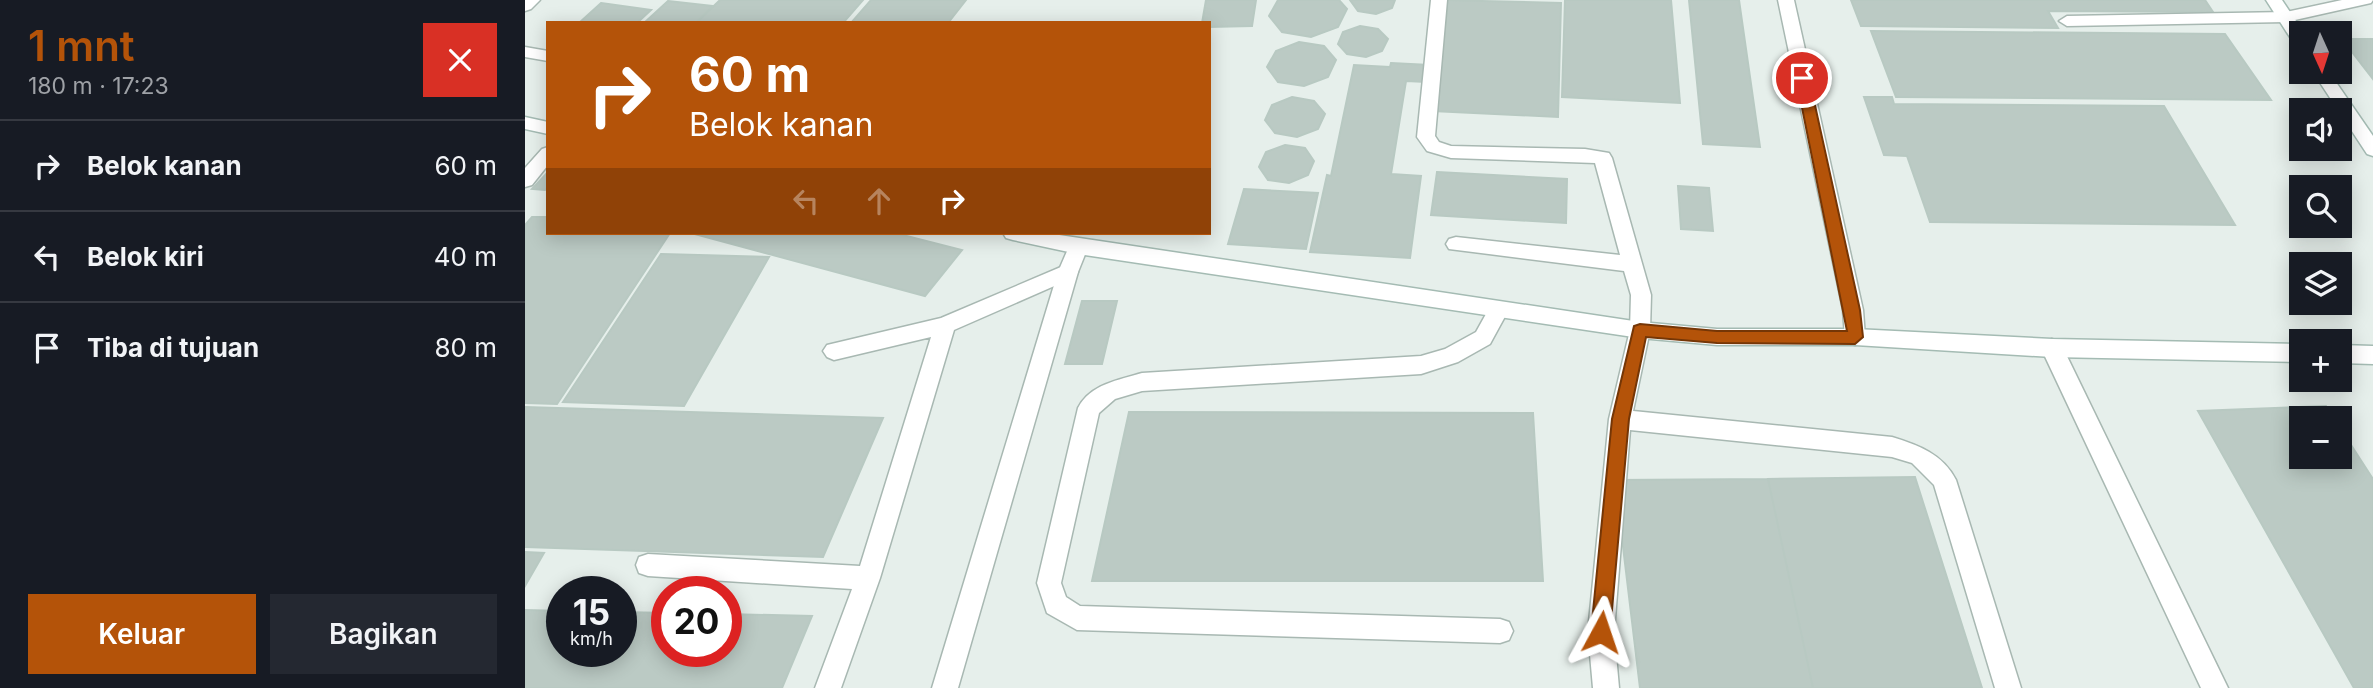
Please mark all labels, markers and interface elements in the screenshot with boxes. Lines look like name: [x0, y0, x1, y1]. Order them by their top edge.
text: 1 mnt: [28, 20, 135, 71]
north arrow: [2289, 21, 2352, 84]
map controls: [2289, 21, 2352, 469]
button: close: [423, 23, 497, 97]
text: 60 m: [689, 45, 810, 104]
pin: [1772, 48, 1832, 108]
icon: right: [574, 49, 665, 140]
icon: arrive: [1783, 59, 1821, 97]
text: 180 m · 17:23: [28, 72, 169, 100]
button: sound: [2289, 98, 2352, 161]
text: Belok kanan: [689, 105, 873, 144]
icon: right: [28, 147, 66, 185]
text: Belok kanan: [87, 150, 242, 181]
text: 60 m: [434, 150, 497, 181]
button: search: [2289, 175, 2352, 238]
icon: left: [787, 182, 825, 220]
icon: ahead: [860, 182, 898, 220]
icon: right: [933, 182, 971, 220]
icon: left: [28, 238, 66, 276]
text: Belok kiri: [87, 241, 204, 272]
text: 40 m: [434, 241, 497, 272]
button: layers: [2289, 252, 2352, 315]
icon: arrive: [28, 329, 66, 367]
button: +: [2289, 329, 2352, 392]
text: Tiba di tujuan: [87, 332, 259, 363]
text: 80 m: [434, 332, 497, 363]
button: −: [2289, 406, 2352, 469]
speed limit sign: 20: [651, 576, 742, 667]
text: 15: [573, 591, 610, 633]
button: Keluar: [28, 594, 256, 674]
button: Bagikan: [270, 594, 497, 674]
position arrow: [1564, 595, 1638, 669]
text: km/h: [570, 628, 613, 649]

